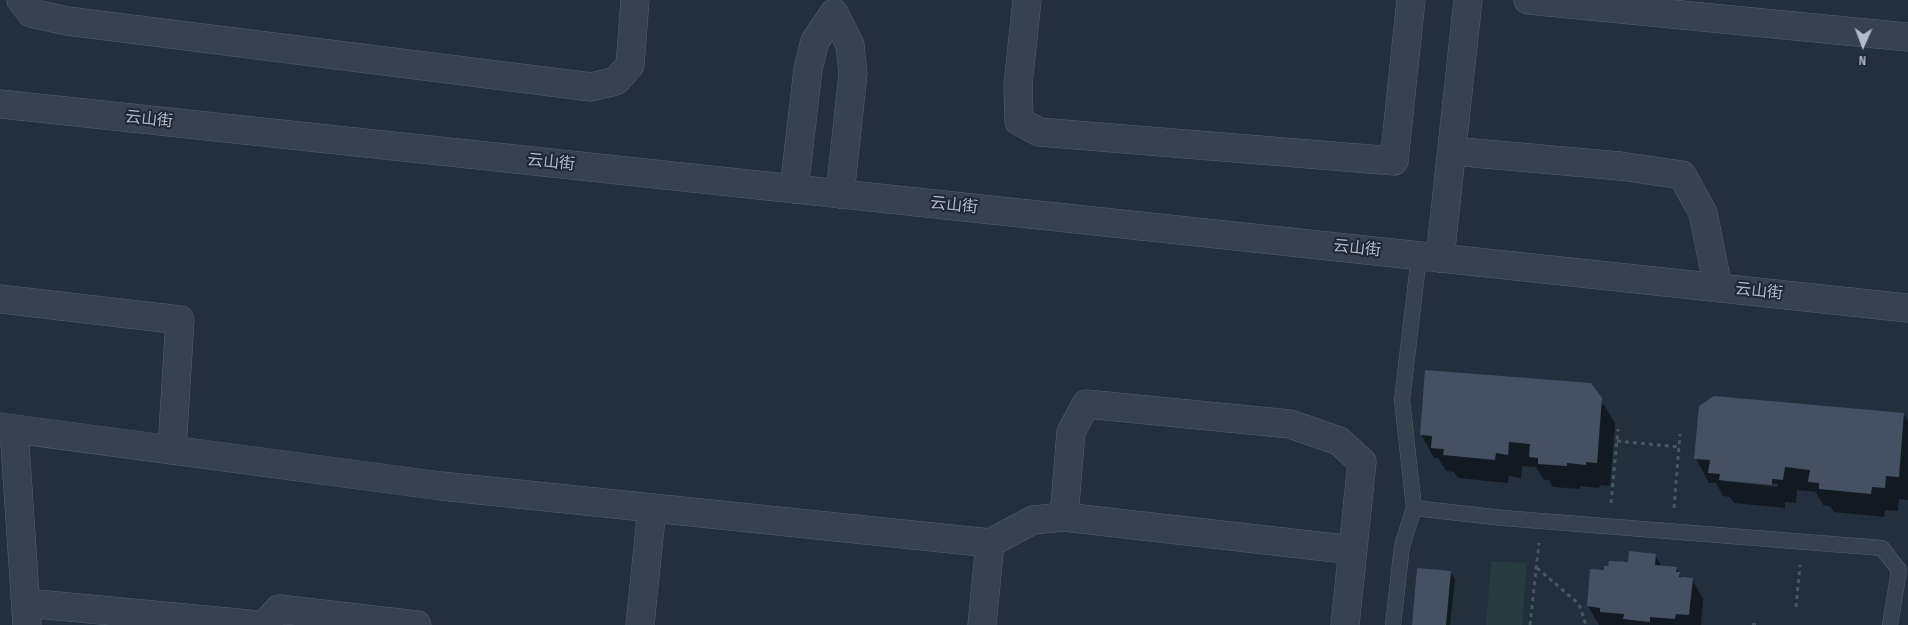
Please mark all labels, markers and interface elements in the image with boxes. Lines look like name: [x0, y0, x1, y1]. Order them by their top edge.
north arrow: [1838, 20, 1888, 70]
text: N: [1858, 52, 1867, 69]
street label: 云山街: [124, 108, 174, 132]
street label: 云山街: [526, 151, 576, 175]
street label: 云山街: [929, 194, 979, 218]
street label: 云山街: [1332, 237, 1382, 261]
street label: 云山街: [1734, 280, 1784, 304]

